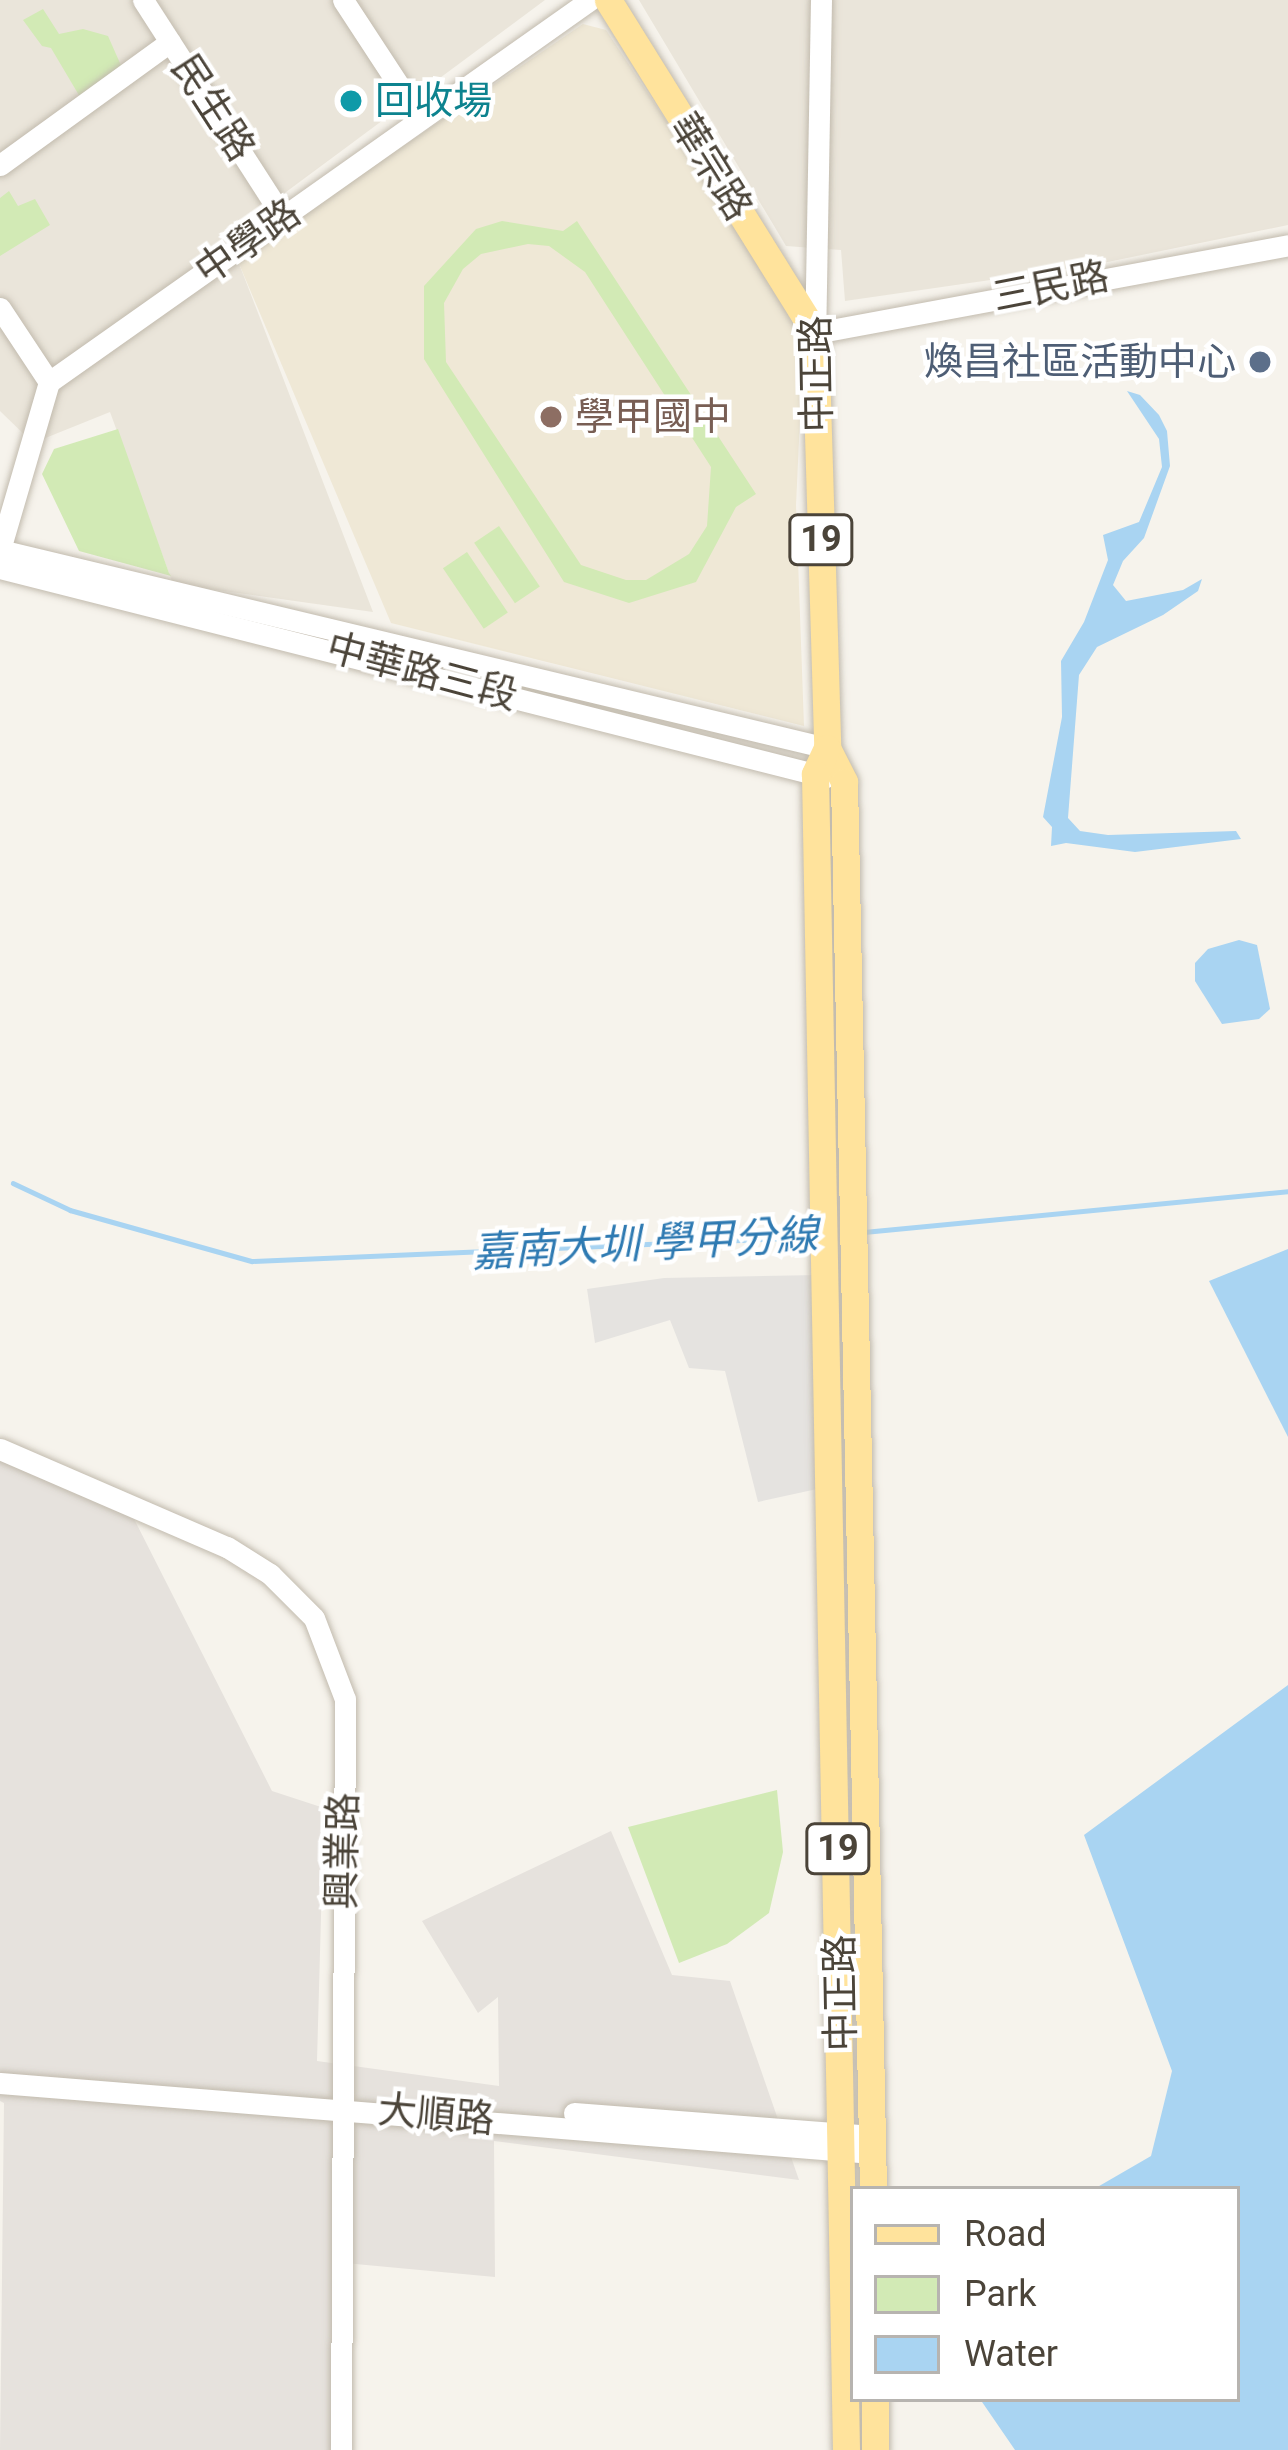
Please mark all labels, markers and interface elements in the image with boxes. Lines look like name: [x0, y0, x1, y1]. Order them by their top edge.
street label: 民生路: [162, 46, 264, 170]
place label: 回收場: [375, 78, 492, 124]
marker: 回收場: [338, 88, 364, 114]
street label: 華宗路: [660, 105, 762, 229]
street label: 中學路: [187, 189, 309, 295]
street label: 三民路: [989, 253, 1113, 321]
street label: 中正路: [793, 315, 841, 433]
place label: 煥昌社區活動中心: [924, 339, 1236, 385]
marker: 煥昌社區活動中心: [1247, 349, 1273, 375]
place label: 學甲國中: [575, 394, 731, 440]
marker: 學甲國中: [538, 404, 564, 430]
road number: 19: [788, 510, 854, 570]
street label: 中華路三段: [322, 624, 522, 720]
water label: 嘉南大圳 學甲分線: [471, 1210, 819, 1278]
street label: 興業路: [319, 1792, 367, 1910]
road number: 19: [805, 1819, 871, 1879]
street label: 中正路: [817, 1934, 865, 2052]
street label: 大順路: [376, 2087, 496, 2143]
legend: [850, 2186, 1240, 2402]
text: Road: [964, 2213, 1047, 2255]
text: Park: [964, 2273, 1037, 2315]
text: Water: [964, 2333, 1058, 2375]

